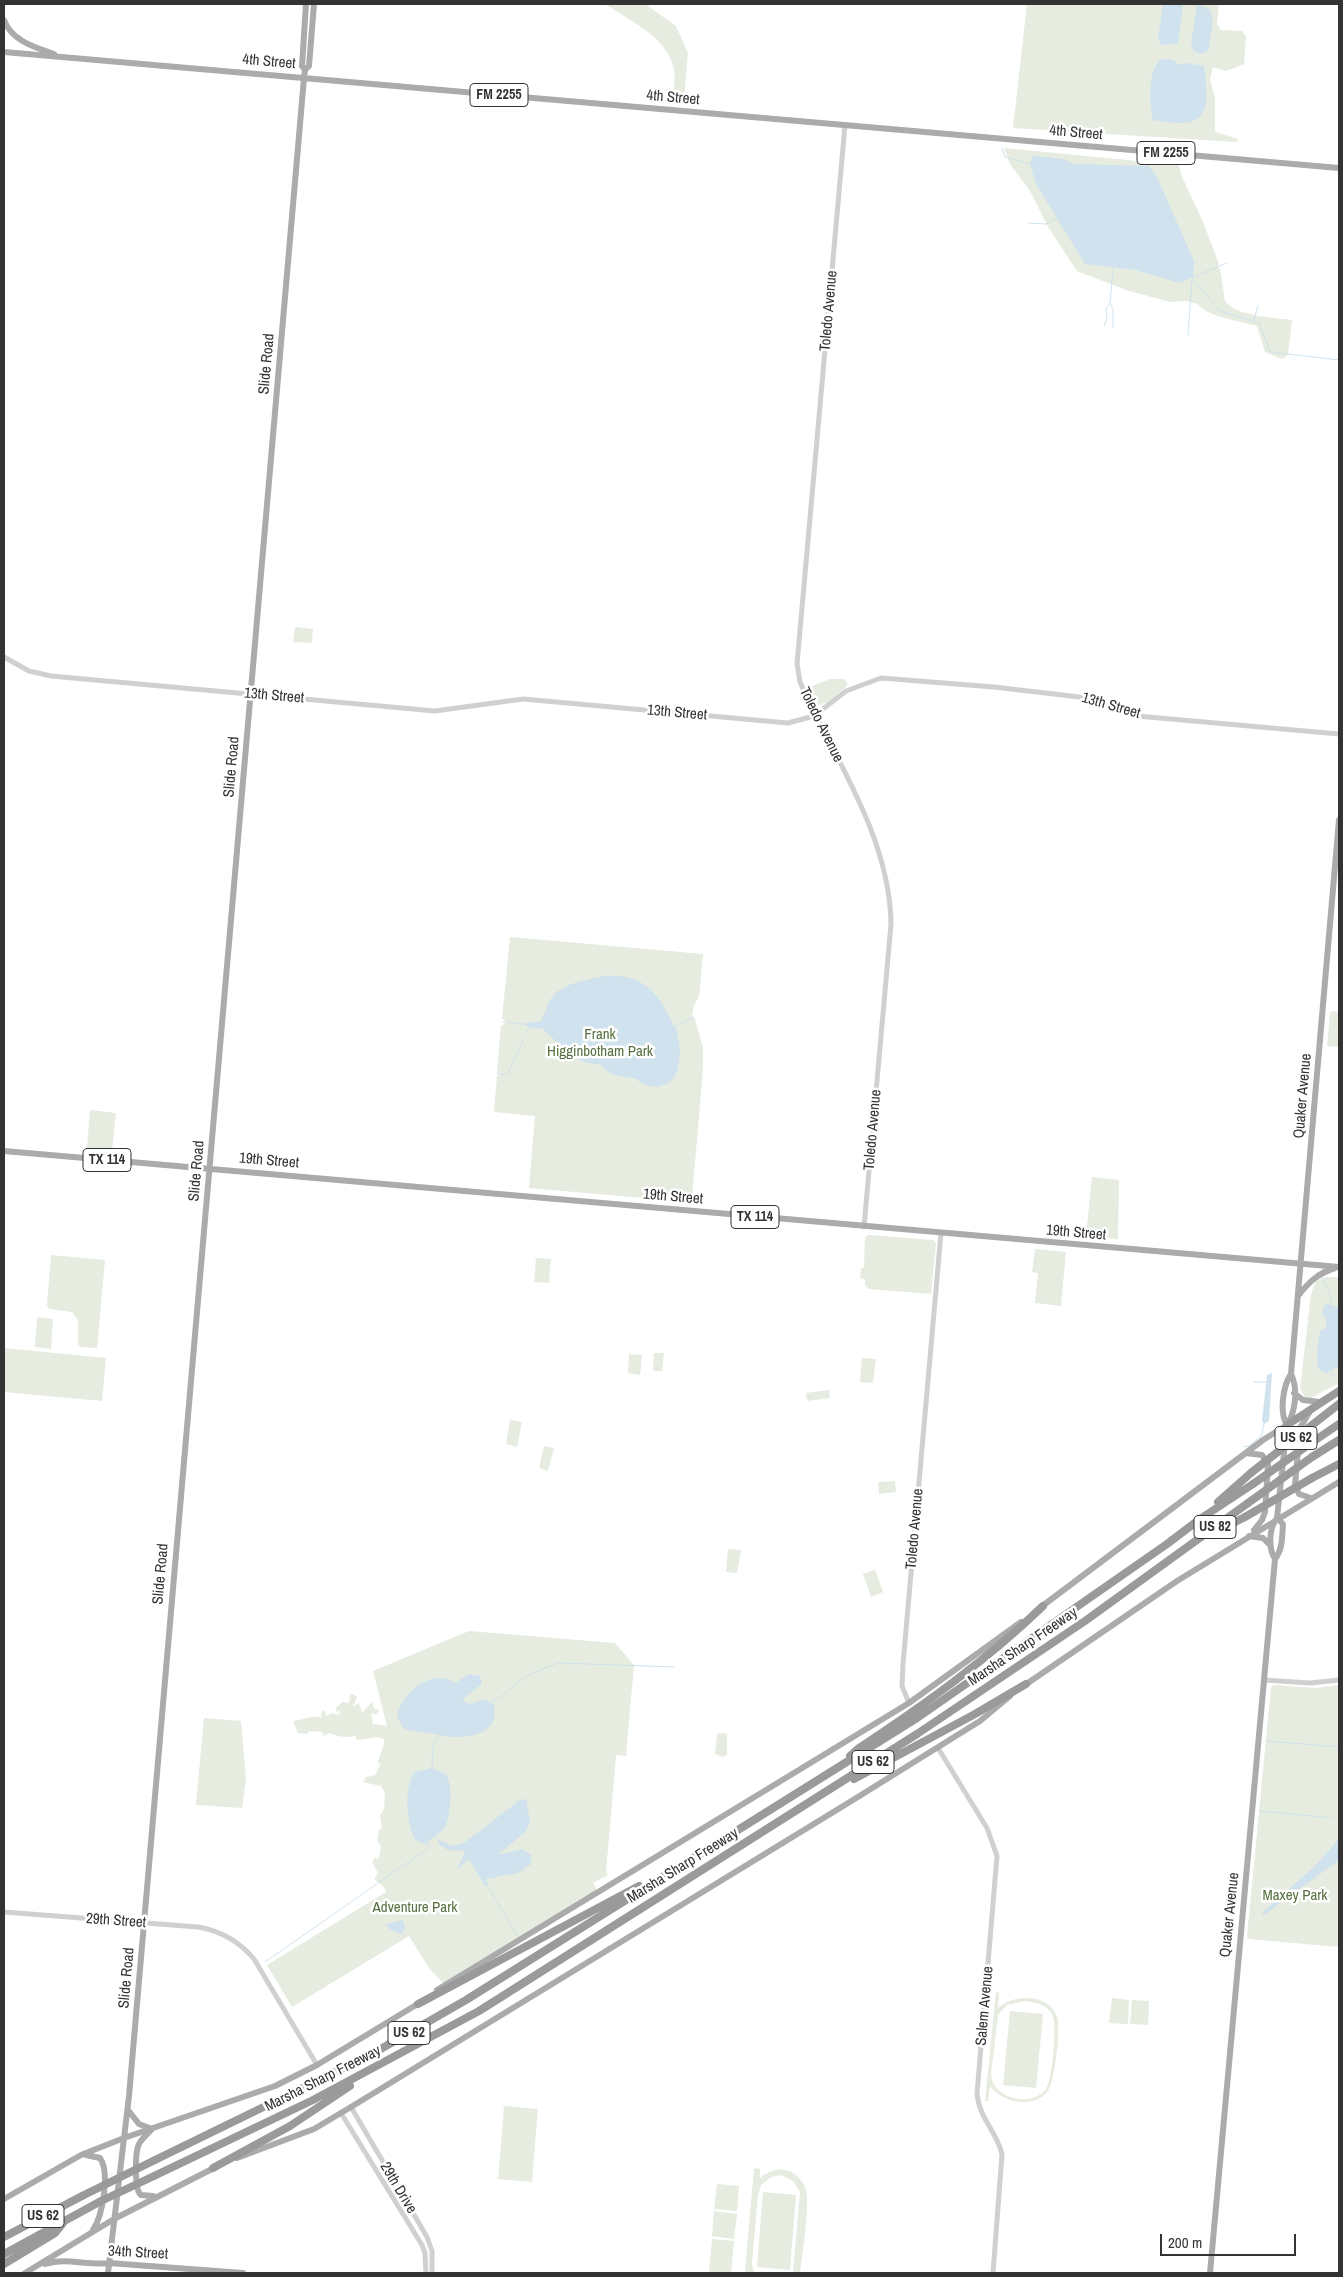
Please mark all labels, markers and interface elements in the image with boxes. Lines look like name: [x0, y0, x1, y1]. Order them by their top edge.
street label: 4th Street: [242, 51, 296, 73]
road number: FM 2255: [470, 84, 528, 106]
street label: 4th Street: [646, 87, 700, 109]
street label: 4th Street: [1049, 122, 1103, 144]
road number: FM 2255: [1137, 142, 1195, 164]
street label: Toledo Avenue: [816, 270, 842, 352]
street label: Slide Road: [255, 333, 279, 395]
street label: 13th Street: [243, 684, 305, 708]
street label: Toledo Avenue: [795, 685, 847, 765]
street label: 13th Street: [1080, 689, 1142, 723]
street label: 13th Street: [646, 701, 708, 725]
street label: Slide Road: [220, 736, 244, 798]
park label: Frank Higginbotham Park: [547, 1026, 653, 1061]
street label: Quaker Avenue: [1290, 1053, 1316, 1139]
street label: Toledo Avenue: [860, 1089, 886, 1171]
street label: Slide Road: [185, 1140, 209, 1202]
road number: TX 114: [83, 1148, 131, 1172]
street label: 19th Street: [238, 1149, 300, 1173]
street label: 19th Street: [642, 1185, 704, 1209]
road number: TX 114: [731, 1206, 779, 1228]
street label: 19th Street: [1045, 1221, 1107, 1245]
road number: US 62: [1275, 1426, 1317, 1450]
street label: Toledo Avenue: [902, 1488, 928, 1570]
road number: US 82: [1194, 1515, 1236, 1538]
street label: Slide Road: [149, 1543, 173, 1605]
street label: Marsha Sharp Freeway: [965, 1604, 1081, 1690]
road number: US 62: [852, 1750, 894, 1774]
street label: Marsha Sharp Freeway: [624, 1824, 742, 1908]
street label: Quaker Avenue: [1217, 1872, 1243, 1958]
park label: Maxey Park: [1263, 1887, 1327, 1905]
park label: Adventure Park: [373, 1899, 457, 1917]
street label: 29th Street: [85, 1910, 147, 1932]
street label: Slide Road: [115, 1947, 139, 2009]
street label: Salem Avenue: [973, 1965, 997, 2047]
road number: US 62: [388, 2022, 430, 2045]
street label: Marsha Sharp Freeway: [262, 2042, 384, 2116]
street label: 29th Drive: [376, 2159, 420, 2217]
road number: US 62: [22, 2204, 64, 2228]
scale bar: [1163, 2224, 1299, 2256]
text: 200 m: [1168, 2232, 1202, 2253]
street label: 34th Street: [107, 2242, 169, 2264]

